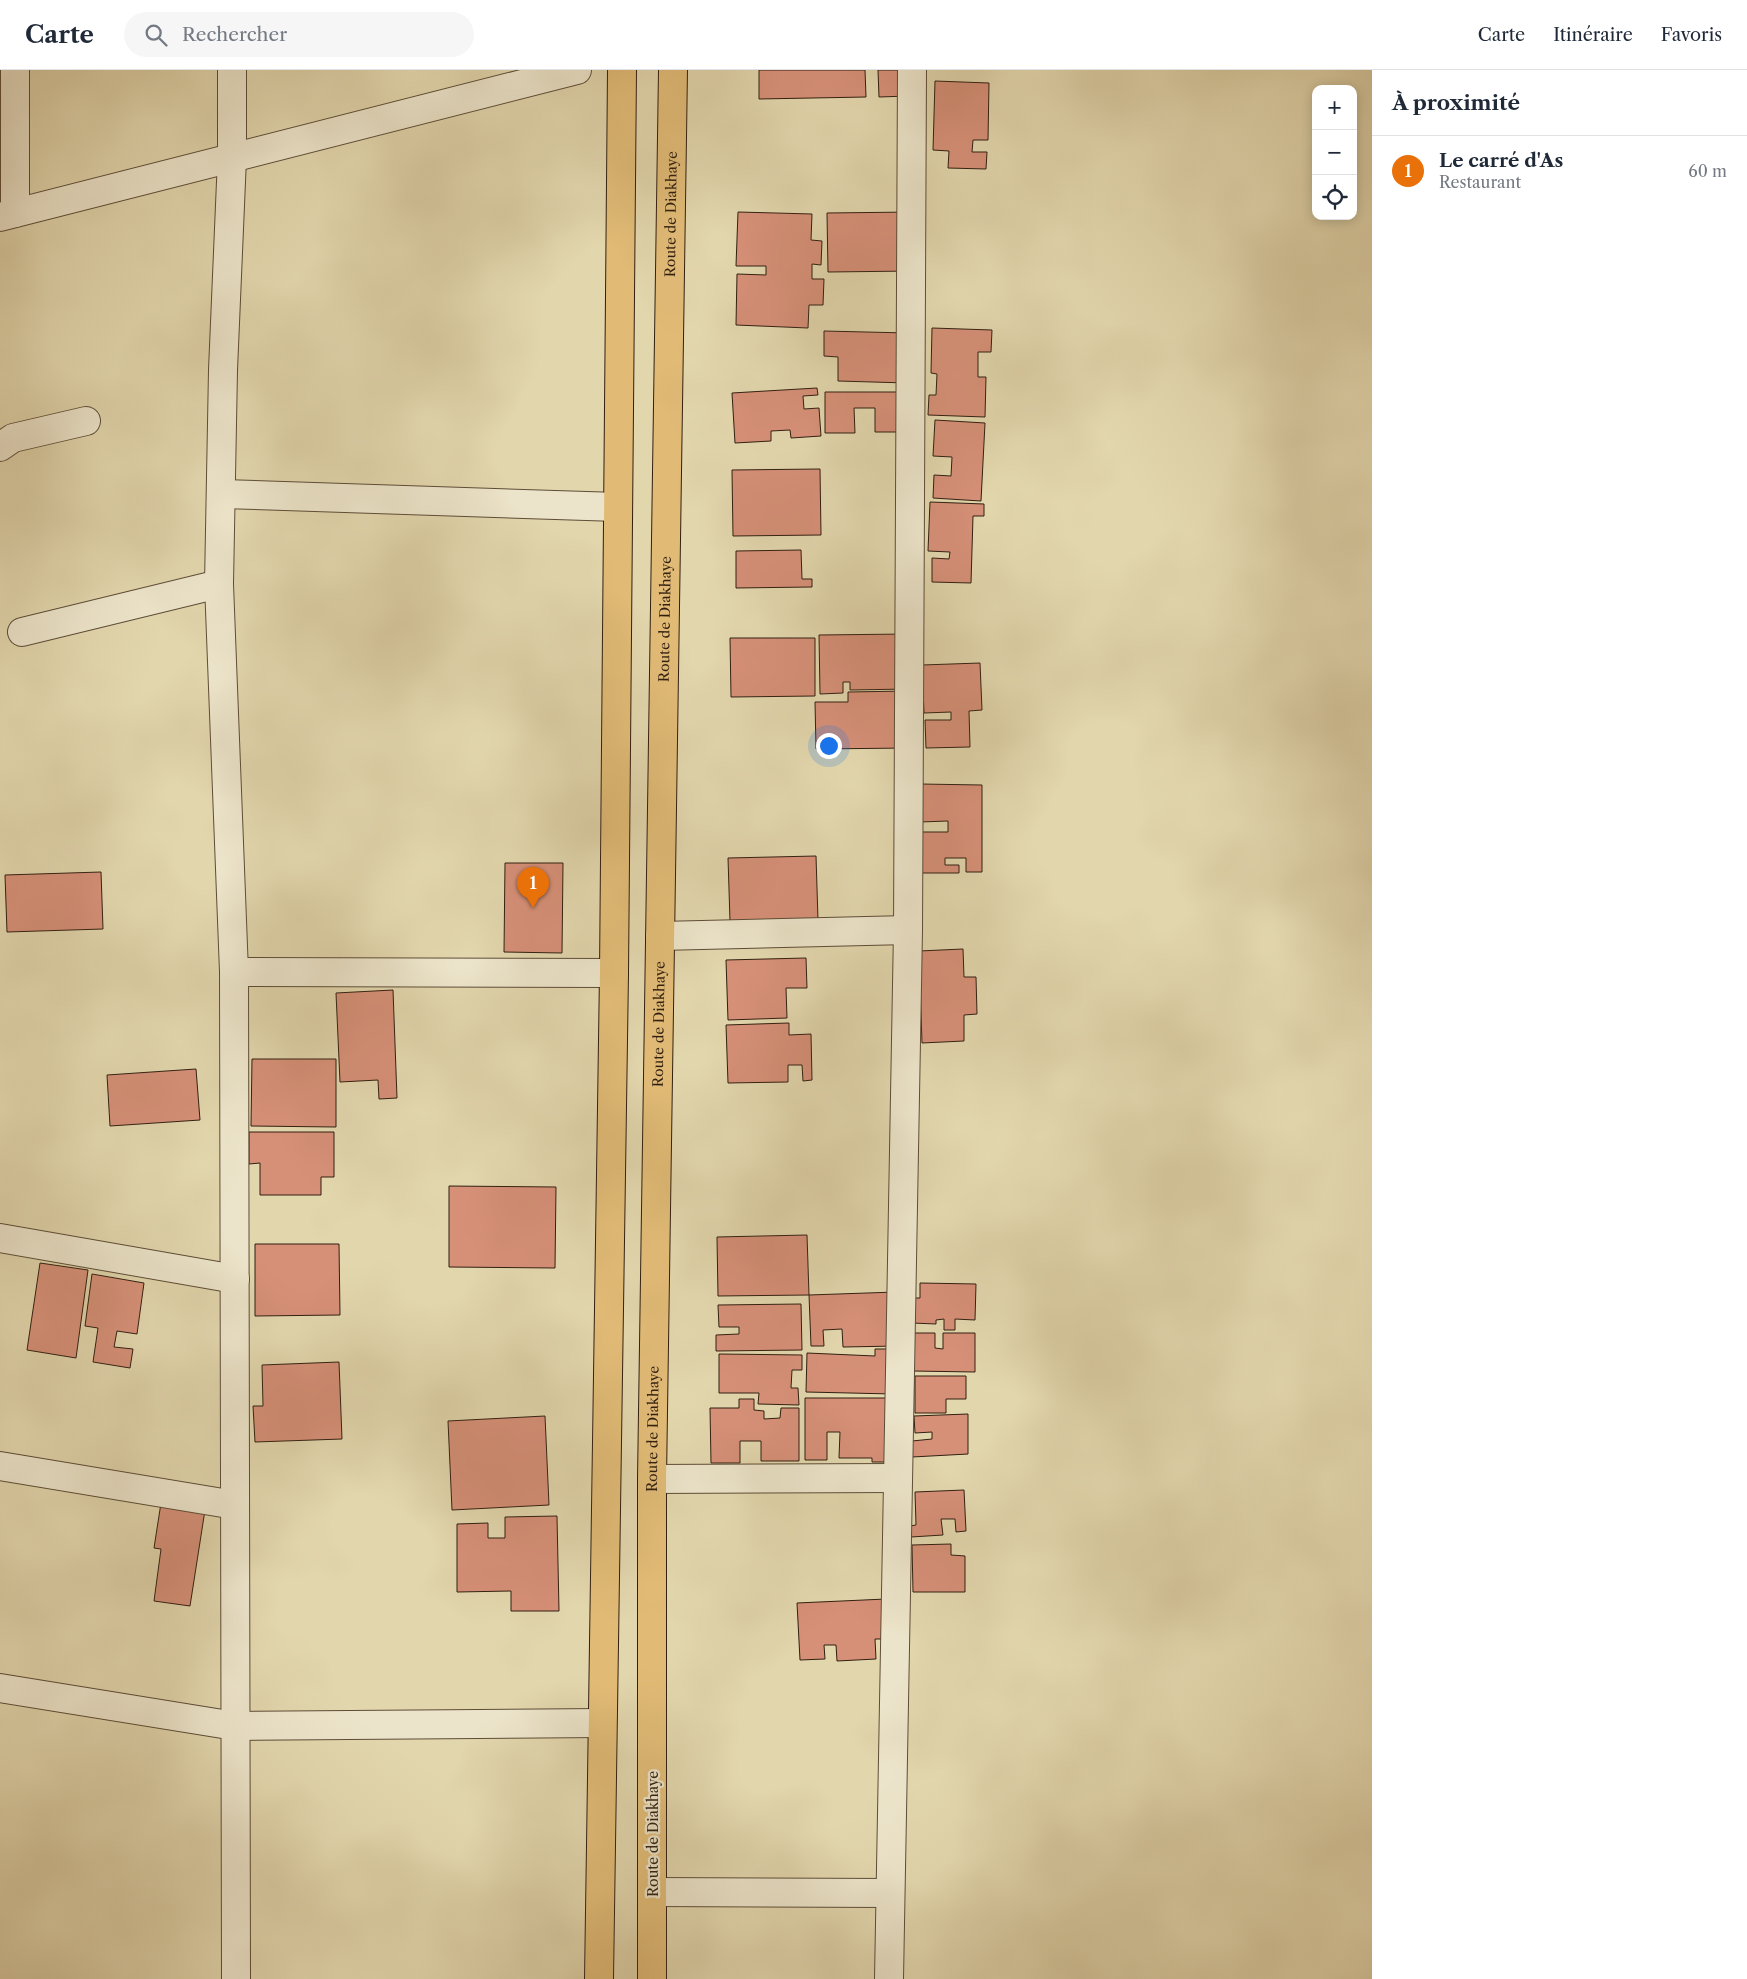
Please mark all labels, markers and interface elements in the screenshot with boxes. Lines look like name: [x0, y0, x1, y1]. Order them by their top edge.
search box: [124, 12, 474, 57]
text: Carte: [25, 20, 94, 49]
icon: search: [142, 21, 170, 49]
text: Rechercher: [182, 23, 287, 46]
text: Carte: [1478, 24, 1525, 46]
text: Itinéraire: [1553, 24, 1633, 46]
text: Favoris: [1661, 24, 1722, 46]
map controls: [1312, 85, 1357, 220]
button: +: [1312, 85, 1357, 130]
text: À proximité: [1392, 90, 1520, 115]
button: −: [1312, 130, 1357, 175]
text: Le carré d'As: [1439, 149, 1563, 172]
street label: Route de Diakhaye: [661, 151, 681, 277]
text: 1: [1404, 161, 1412, 181]
text: 60 m: [1688, 161, 1727, 181]
text: Restaurant: [1439, 172, 1521, 192]
button: locate: [1312, 175, 1357, 220]
street label: Route de Diakhaye: [655, 556, 675, 682]
your location: [816, 733, 842, 759]
pin: 1: [517, 867, 549, 908]
street label: Route de Diakhaye: [649, 961, 669, 1087]
street label: Route de Diakhaye: [643, 1366, 663, 1492]
street label: Route de Diakhaye: [644, 1771, 662, 1897]

